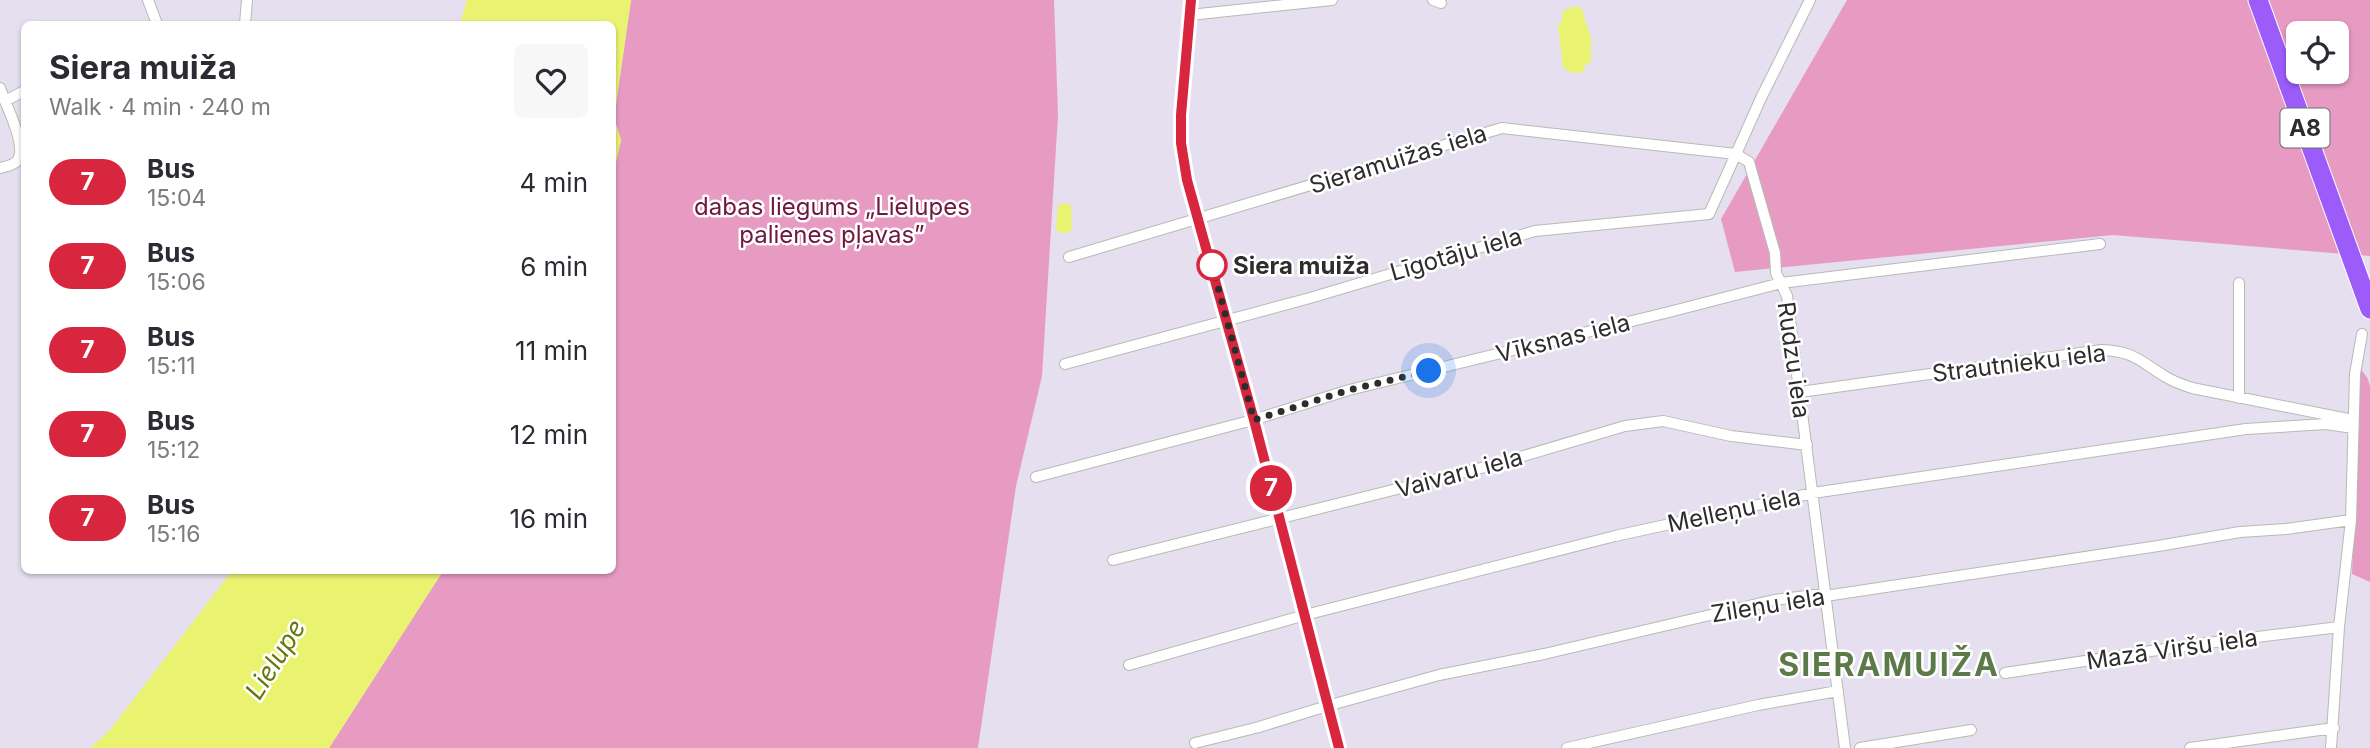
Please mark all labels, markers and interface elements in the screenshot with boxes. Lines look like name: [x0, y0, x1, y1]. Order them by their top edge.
map controls: [2286, 21, 2349, 84]
button: locate: [2286, 21, 2349, 84]
button: heart: [514, 44, 588, 118]
text: Siera muiža: [49, 47, 237, 87]
text: Walk · 4 min · 240 m: [49, 93, 271, 121]
road number: A8: [2280, 108, 2330, 148]
street label: Sieramuižas iela: [1306, 118, 1490, 200]
text: Bus: [147, 153, 195, 184]
text: 7: [81, 167, 94, 196]
text: 4 min: [519, 167, 588, 198]
text: 15:04: [147, 184, 206, 212]
park label: dabas liegums „Lielupes palienes pļavas”: [694, 192, 970, 249]
street label: Līgotāju iela: [1387, 221, 1525, 287]
text: Bus: [147, 237, 195, 268]
marker: Siera muiža: [1197, 250, 1227, 280]
text: 7: [81, 251, 94, 280]
text: 6 min: [520, 251, 588, 282]
place label: Siera muiža: [1233, 251, 1370, 280]
text: 15:06: [147, 268, 206, 296]
street label: Rudzu iela: [1771, 300, 1817, 420]
street label: Vīksnas iela: [1493, 307, 1633, 369]
text: Bus: [147, 321, 195, 352]
text: 7: [81, 335, 94, 364]
text: 11 min: [515, 335, 588, 366]
street label: Strautnieku iela: [1930, 338, 2108, 388]
text: 15:11: [147, 352, 196, 380]
your location: [1411, 353, 1446, 388]
text: Bus: [147, 405, 195, 436]
text: 7: [81, 419, 94, 448]
text: 12 min: [510, 419, 588, 450]
text: 15:12: [147, 436, 200, 464]
street label: Vaivaru iela: [1392, 442, 1526, 504]
line badge: 7: [1248, 465, 1294, 511]
text: 7: [1264, 473, 1278, 502]
street label: Melleņu iela: [1665, 482, 1803, 538]
text: Bus: [147, 489, 195, 520]
text: 7: [81, 503, 94, 532]
text: 16 min: [510, 503, 588, 534]
text: 15:16: [147, 520, 201, 548]
street label: Zileņu iela: [1709, 582, 1827, 628]
water label: Lielupe: [238, 613, 312, 705]
street label: Mazā Viršu iela: [2084, 623, 2260, 675]
district label: SIERAMUIŽA: [1778, 645, 2000, 684]

